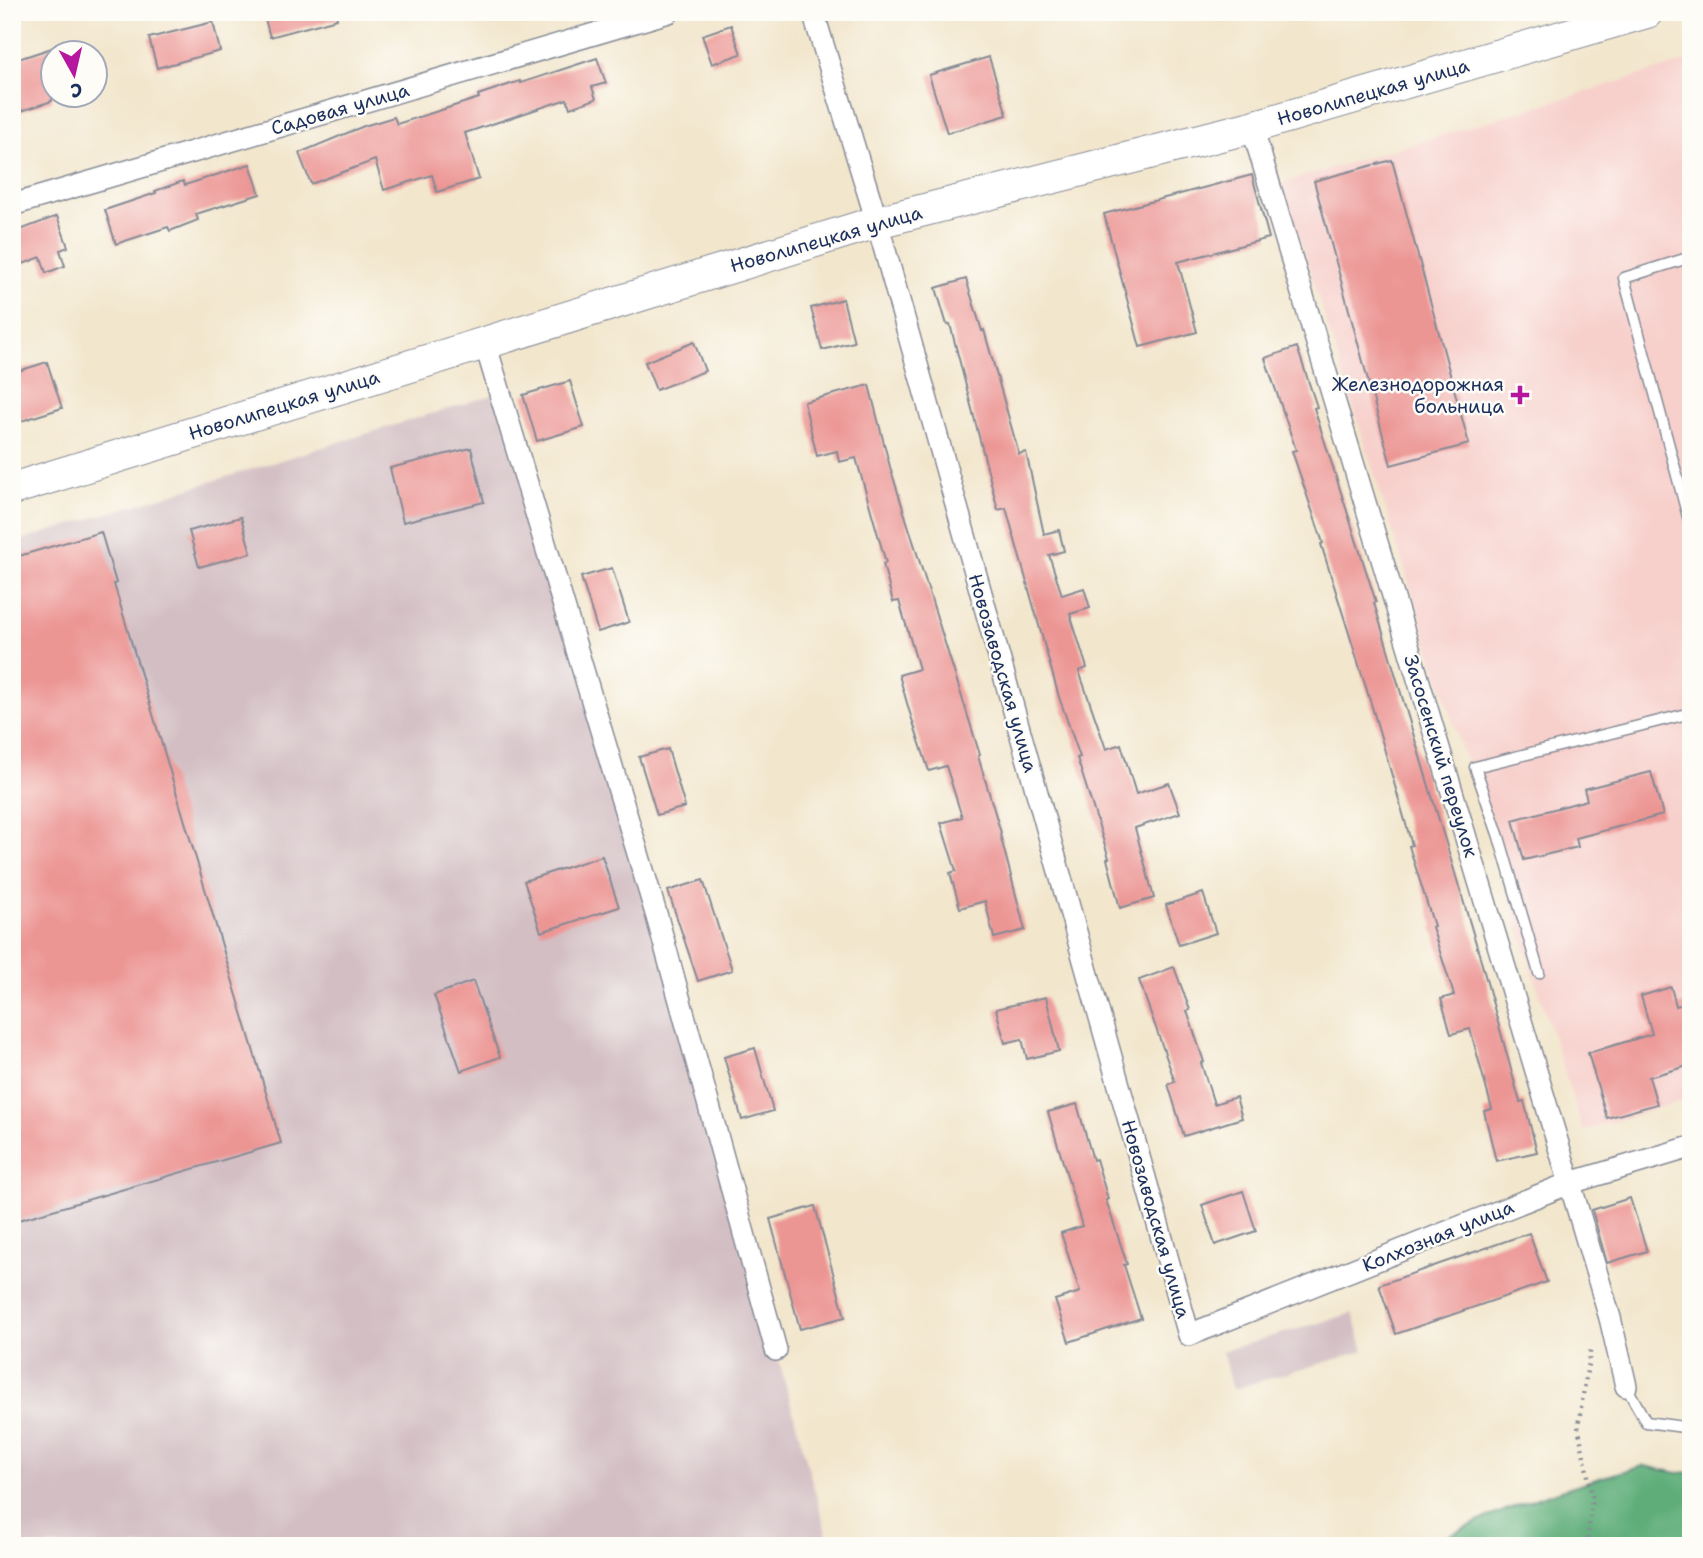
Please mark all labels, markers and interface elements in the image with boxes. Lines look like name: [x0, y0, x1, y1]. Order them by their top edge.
north arrow: [38, 38, 108, 108]
street label: Новолипецкая улица: [1274, 53, 1472, 131]
text: С: [69, 77, 84, 104]
street label: Садовая улица: [268, 77, 412, 141]
street label: Новолипецкая улица: [727, 200, 925, 278]
street label: Новолипецкая улица: [185, 364, 383, 446]
place label: Железнодорожная больница: [1332, 372, 1504, 419]
marker: Железнодорожная больница: [1510, 385, 1530, 405]
street label: Новозаводская улица: [963, 571, 1043, 775]
street label: Засосенский переулок: [1398, 652, 1484, 860]
street label: Новозаводская улица: [1116, 1117, 1196, 1321]
street label: Колхозная улица: [1359, 1194, 1518, 1278]

